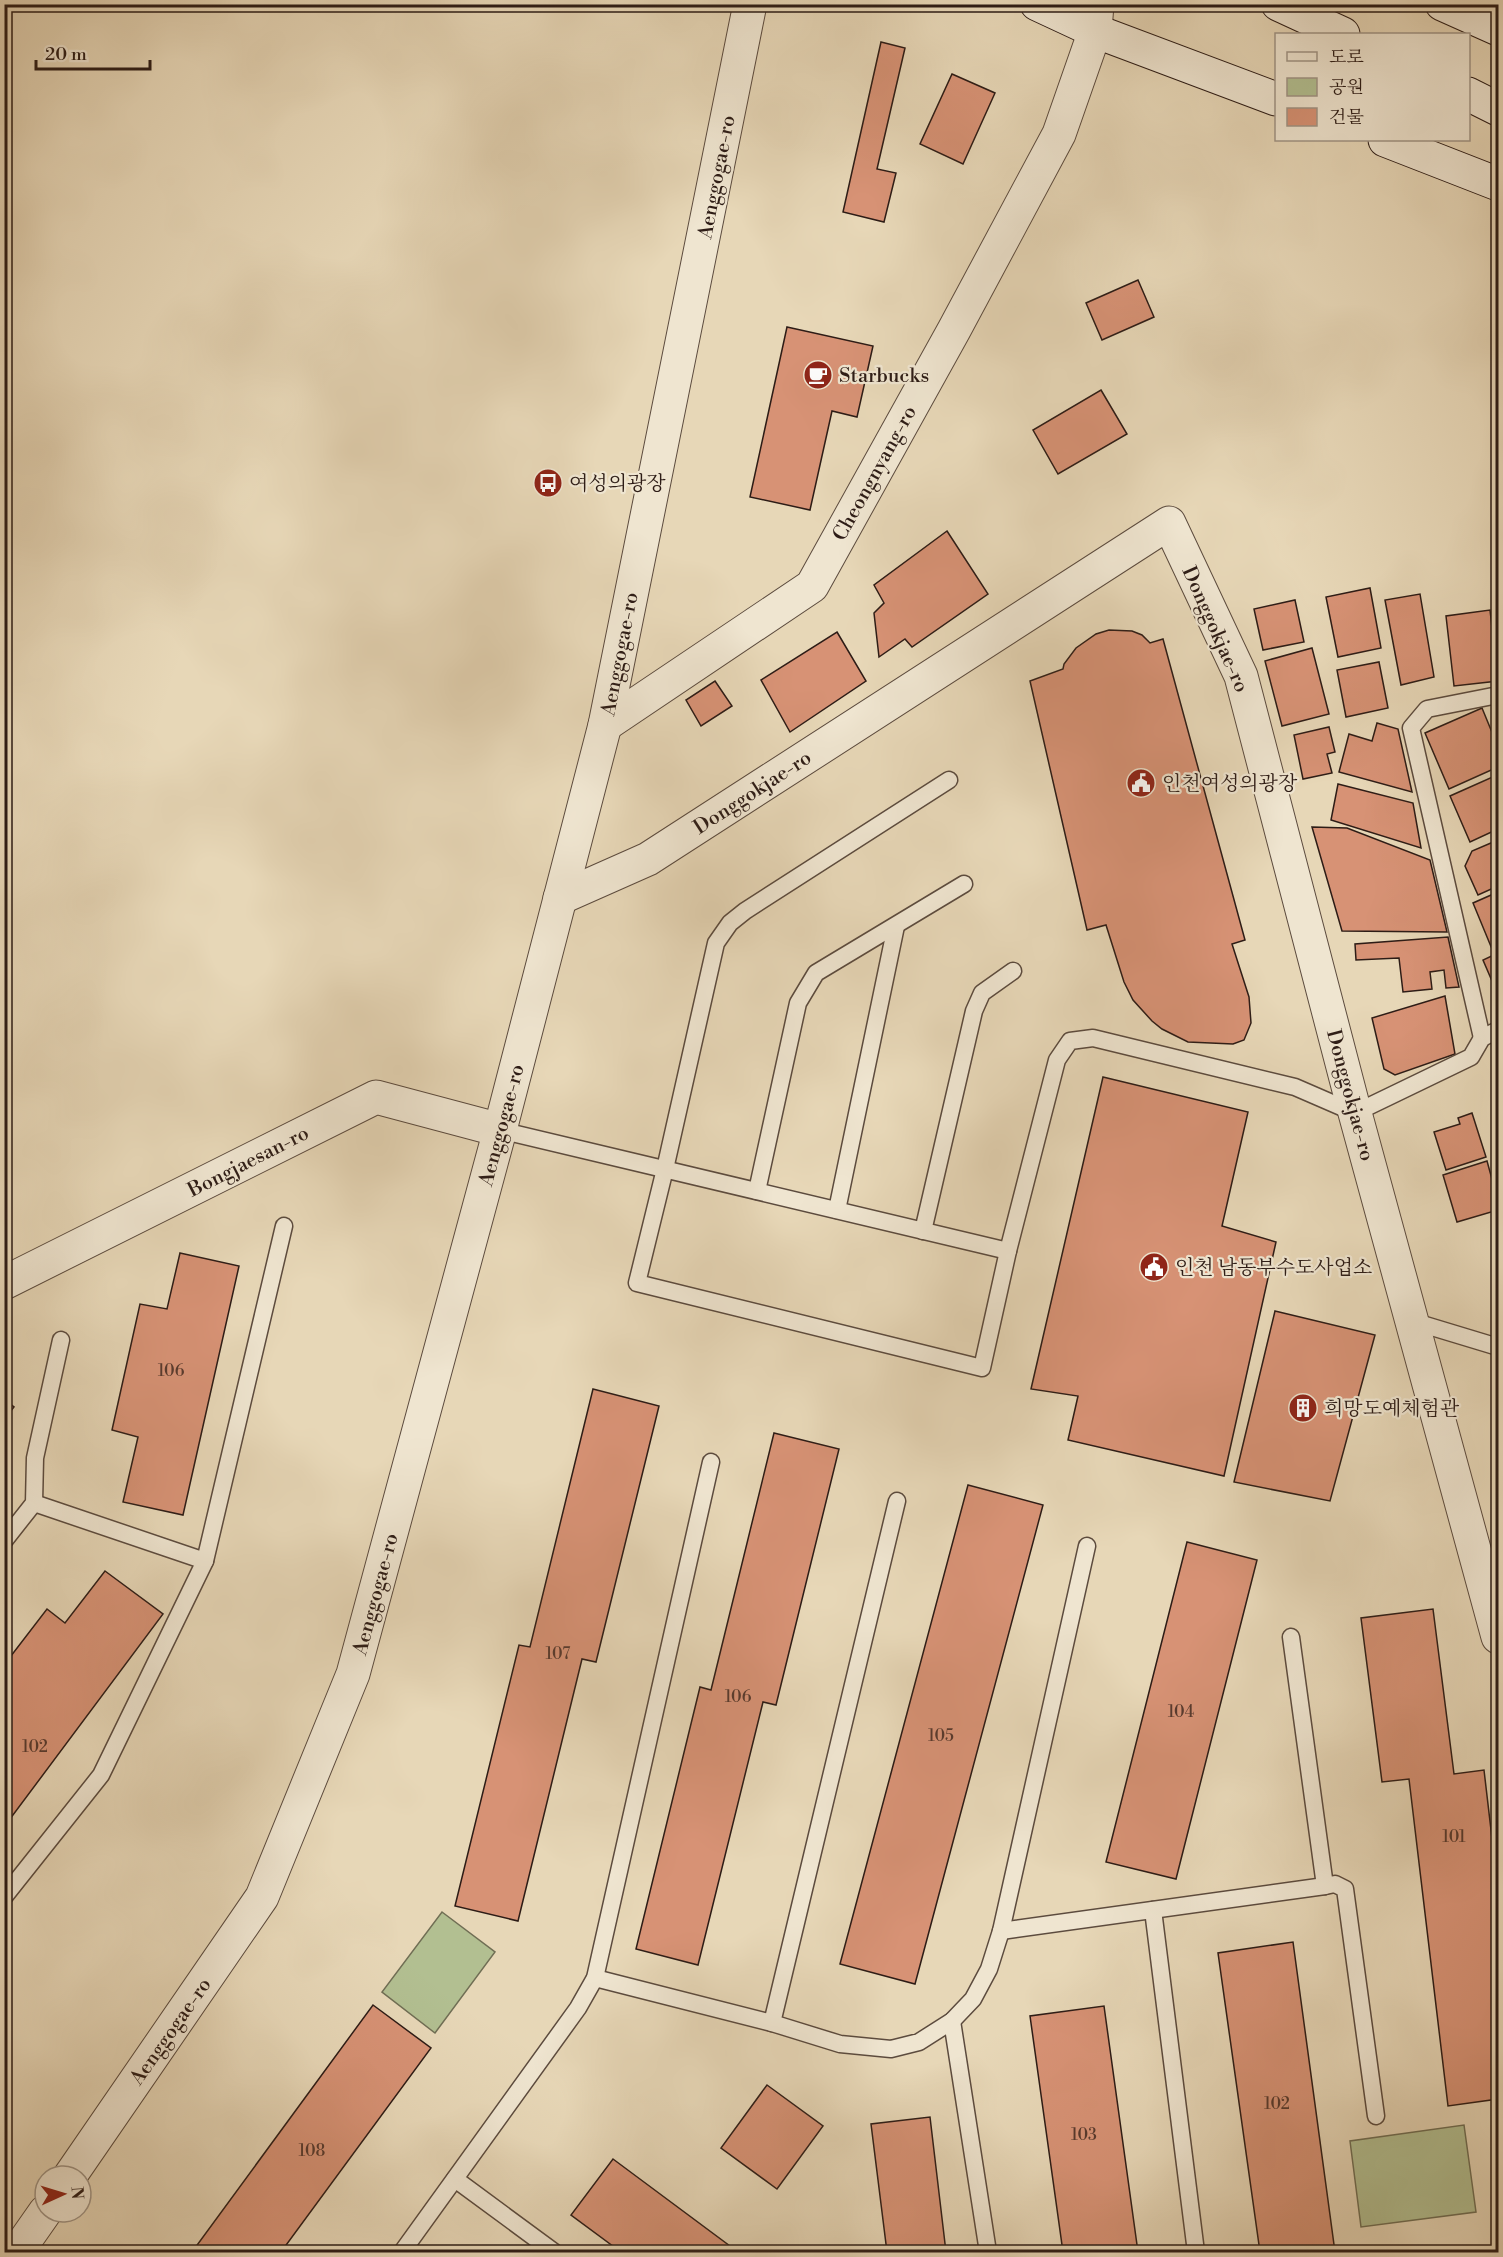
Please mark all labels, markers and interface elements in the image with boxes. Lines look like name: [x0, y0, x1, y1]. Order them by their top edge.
scale bar: [36, 33, 150, 71]
legend: [1275, 33, 1470, 141]
text: 20 m: [45, 43, 87, 66]
text: 도로: [1329, 46, 1364, 69]
text: 공원: [1329, 76, 1364, 99]
text: 건물: [1329, 106, 1364, 129]
street label: Aenggogae-ro: [693, 113, 742, 242]
cafe icon: Starbucks: [802, 359, 834, 391]
place label: Starbucks: [839, 364, 929, 389]
street label: Cheongnyang-ro: [828, 402, 923, 546]
bus stop icon: 여성의광장: [532, 467, 564, 499]
place label: 여성의광장: [569, 472, 666, 497]
street label: Donggokjae-ro: [1176, 563, 1254, 697]
street label: Aenggogae-ro: [596, 590, 645, 719]
street label: Donggokjae-ro: [689, 746, 816, 841]
public building icon: 인천여성의광장: [1125, 767, 1157, 799]
place label: 인천여성의광장: [1162, 772, 1298, 797]
street label: Donggokjae-ro: [1320, 1027, 1379, 1164]
street label: Aenggogae-ro: [474, 1062, 531, 1190]
street label: Bongjaesan-ro: [183, 1121, 313, 1204]
public building icon: 인천 남동부수도사업소: [1138, 1251, 1170, 1283]
place label: 인천 남동부수도사업소: [1175, 1256, 1372, 1281]
house number: 106: [158, 1361, 185, 1381]
building icon: 희망도예체험관: [1287, 1392, 1319, 1424]
place label: 희망도예체험관: [1324, 1397, 1460, 1422]
street label: Aenggogae-ro: [348, 1531, 405, 1659]
house number: 107: [546, 1644, 570, 1664]
house number: 106: [725, 1687, 752, 1707]
house number: 104: [1168, 1702, 1195, 1722]
house number: 105: [928, 1726, 954, 1746]
house number: 102: [22, 1737, 48, 1757]
house number: 101: [1442, 1827, 1466, 1847]
street label: Aenggogae-ro: [124, 1973, 217, 2091]
house number: 102: [1264, 2094, 1290, 2114]
house number: 103: [1071, 2125, 1097, 2145]
house number: 108: [299, 2141, 326, 2161]
north arrow: [33, 2164, 93, 2224]
text: N: [67, 2186, 87, 2200]

